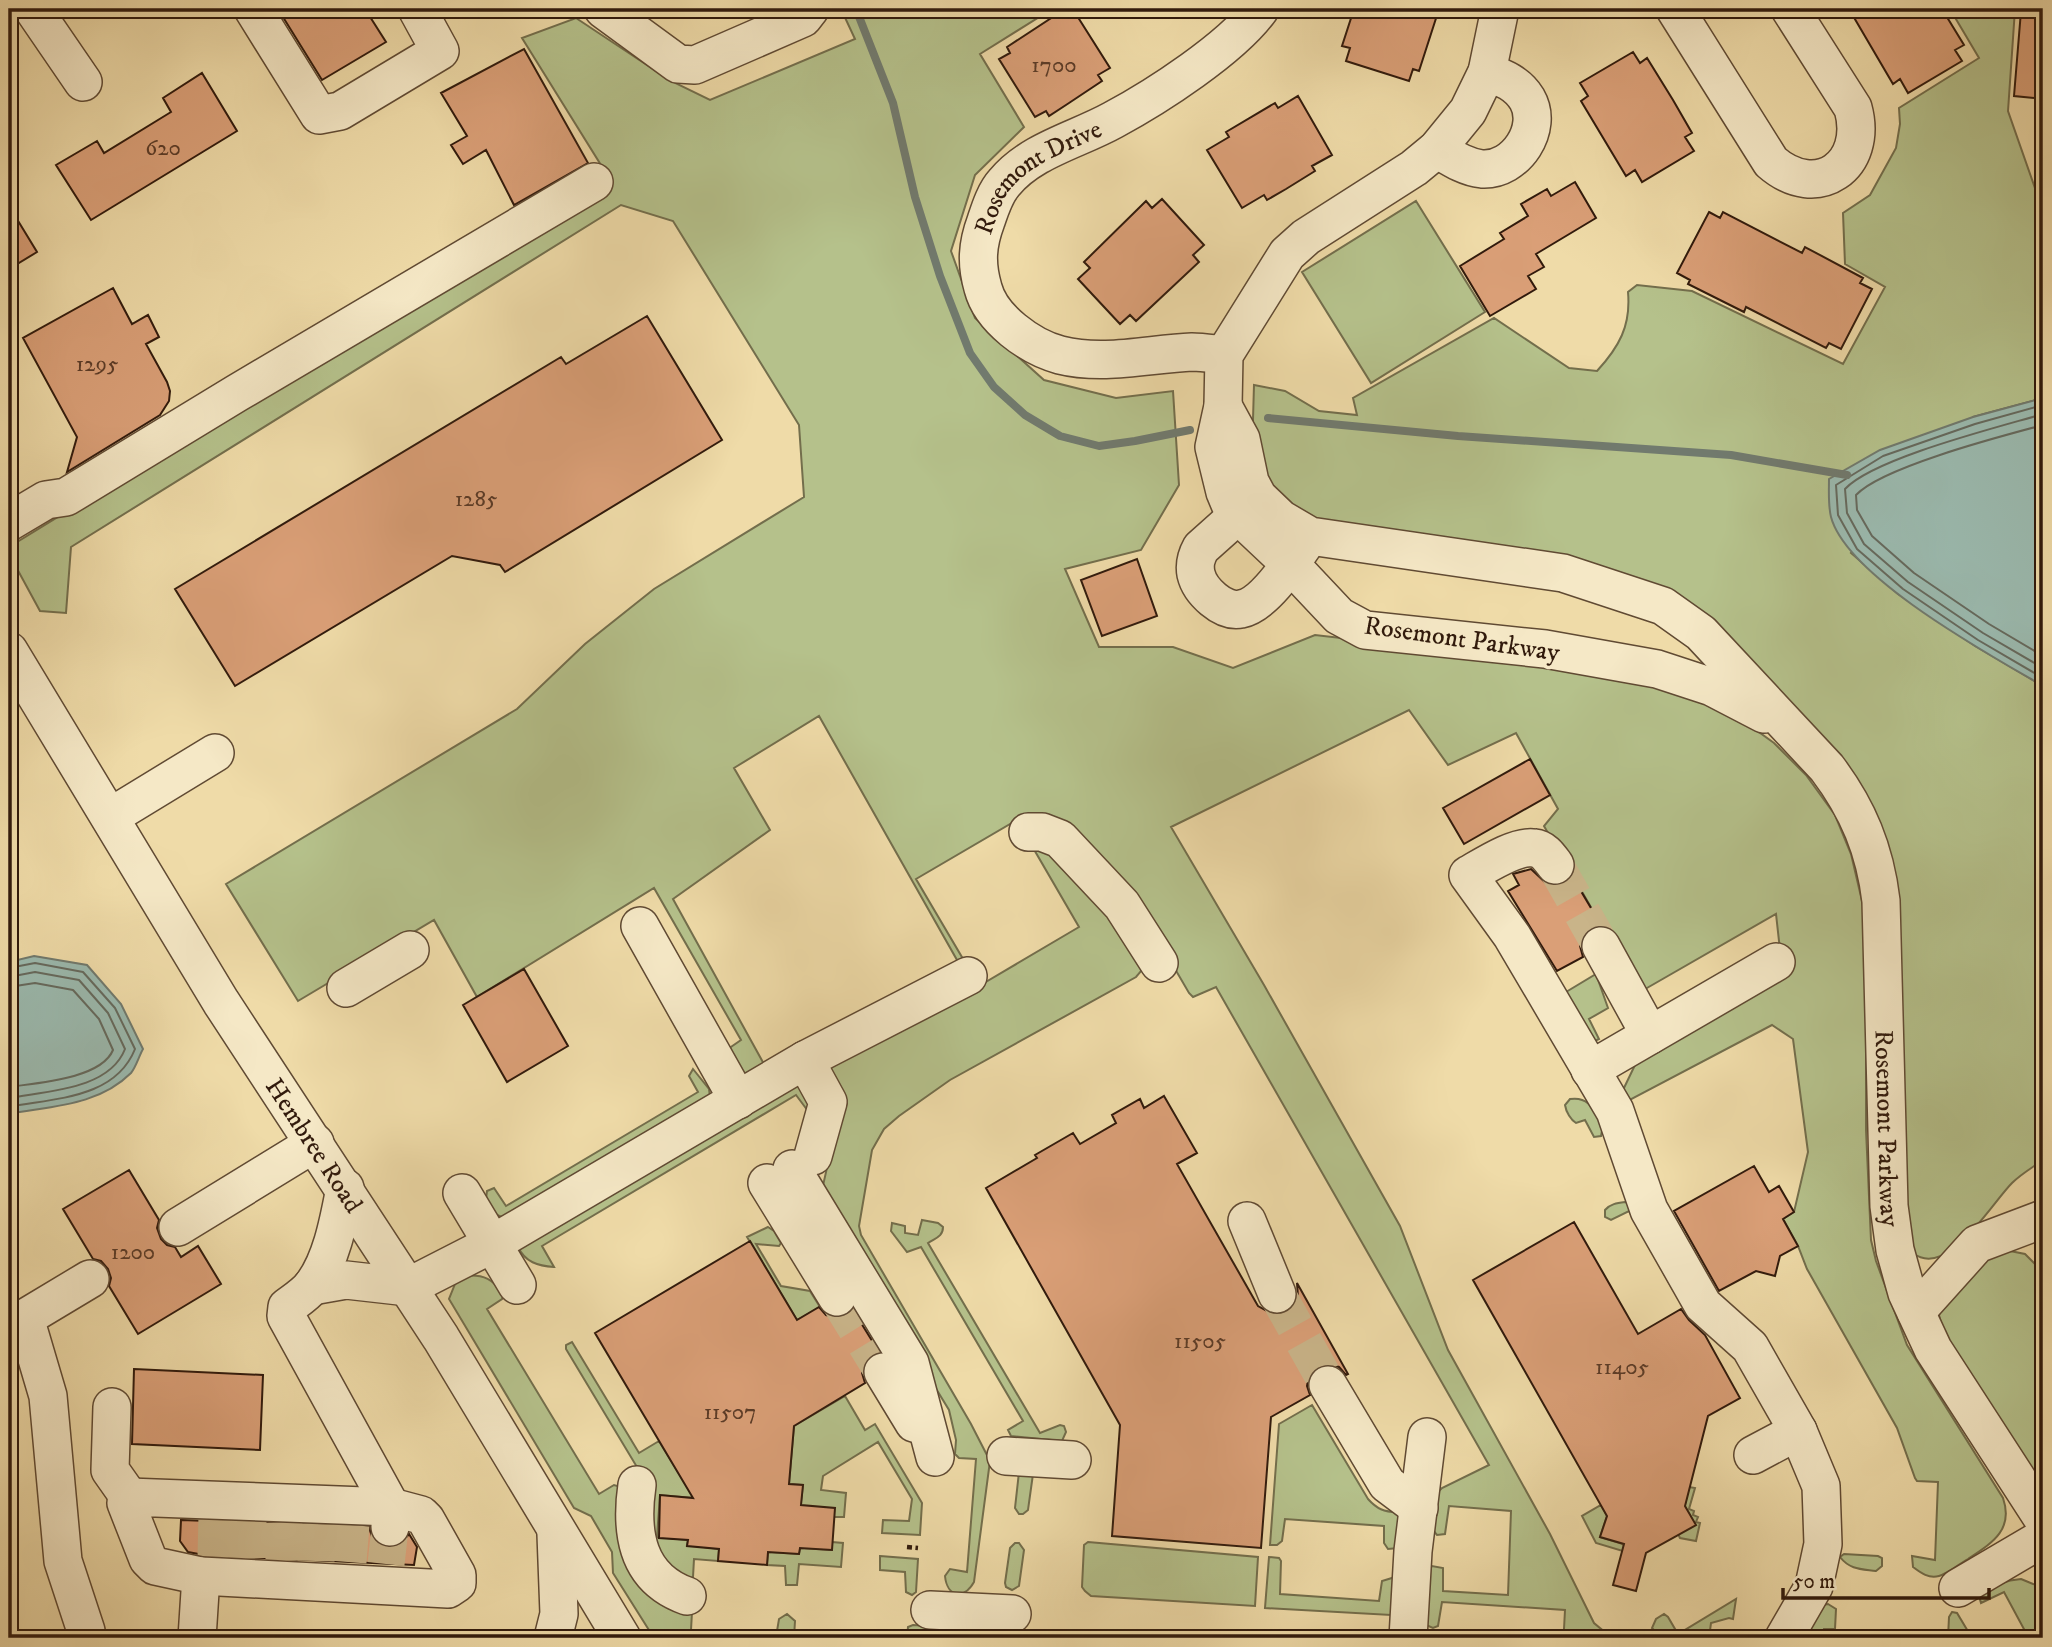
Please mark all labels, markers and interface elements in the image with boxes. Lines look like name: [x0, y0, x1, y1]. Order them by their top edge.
house number: 1700: [1031, 51, 1077, 80]
street label: Rosemont Drive: [968, 113, 1107, 239]
house number: 620: [145, 134, 181, 163]
house number: 1295: [76, 350, 118, 379]
house number: 1285: [455, 485, 497, 514]
street label: Rosemont Parkway: [1362, 609, 1562, 670]
street label: Rosemont Parkway: [1866, 1029, 1907, 1230]
street label: Hembree Road: [257, 1072, 369, 1219]
house number: 1200: [111, 1238, 155, 1267]
house number: 11505: [1174, 1327, 1226, 1356]
house number: 11405: [1595, 1353, 1649, 1382]
house number: 11507: [704, 1398, 756, 1427]
scale bar: [1783, 1556, 1989, 1600]
text: 50 m: [1793, 1569, 1835, 1595]

